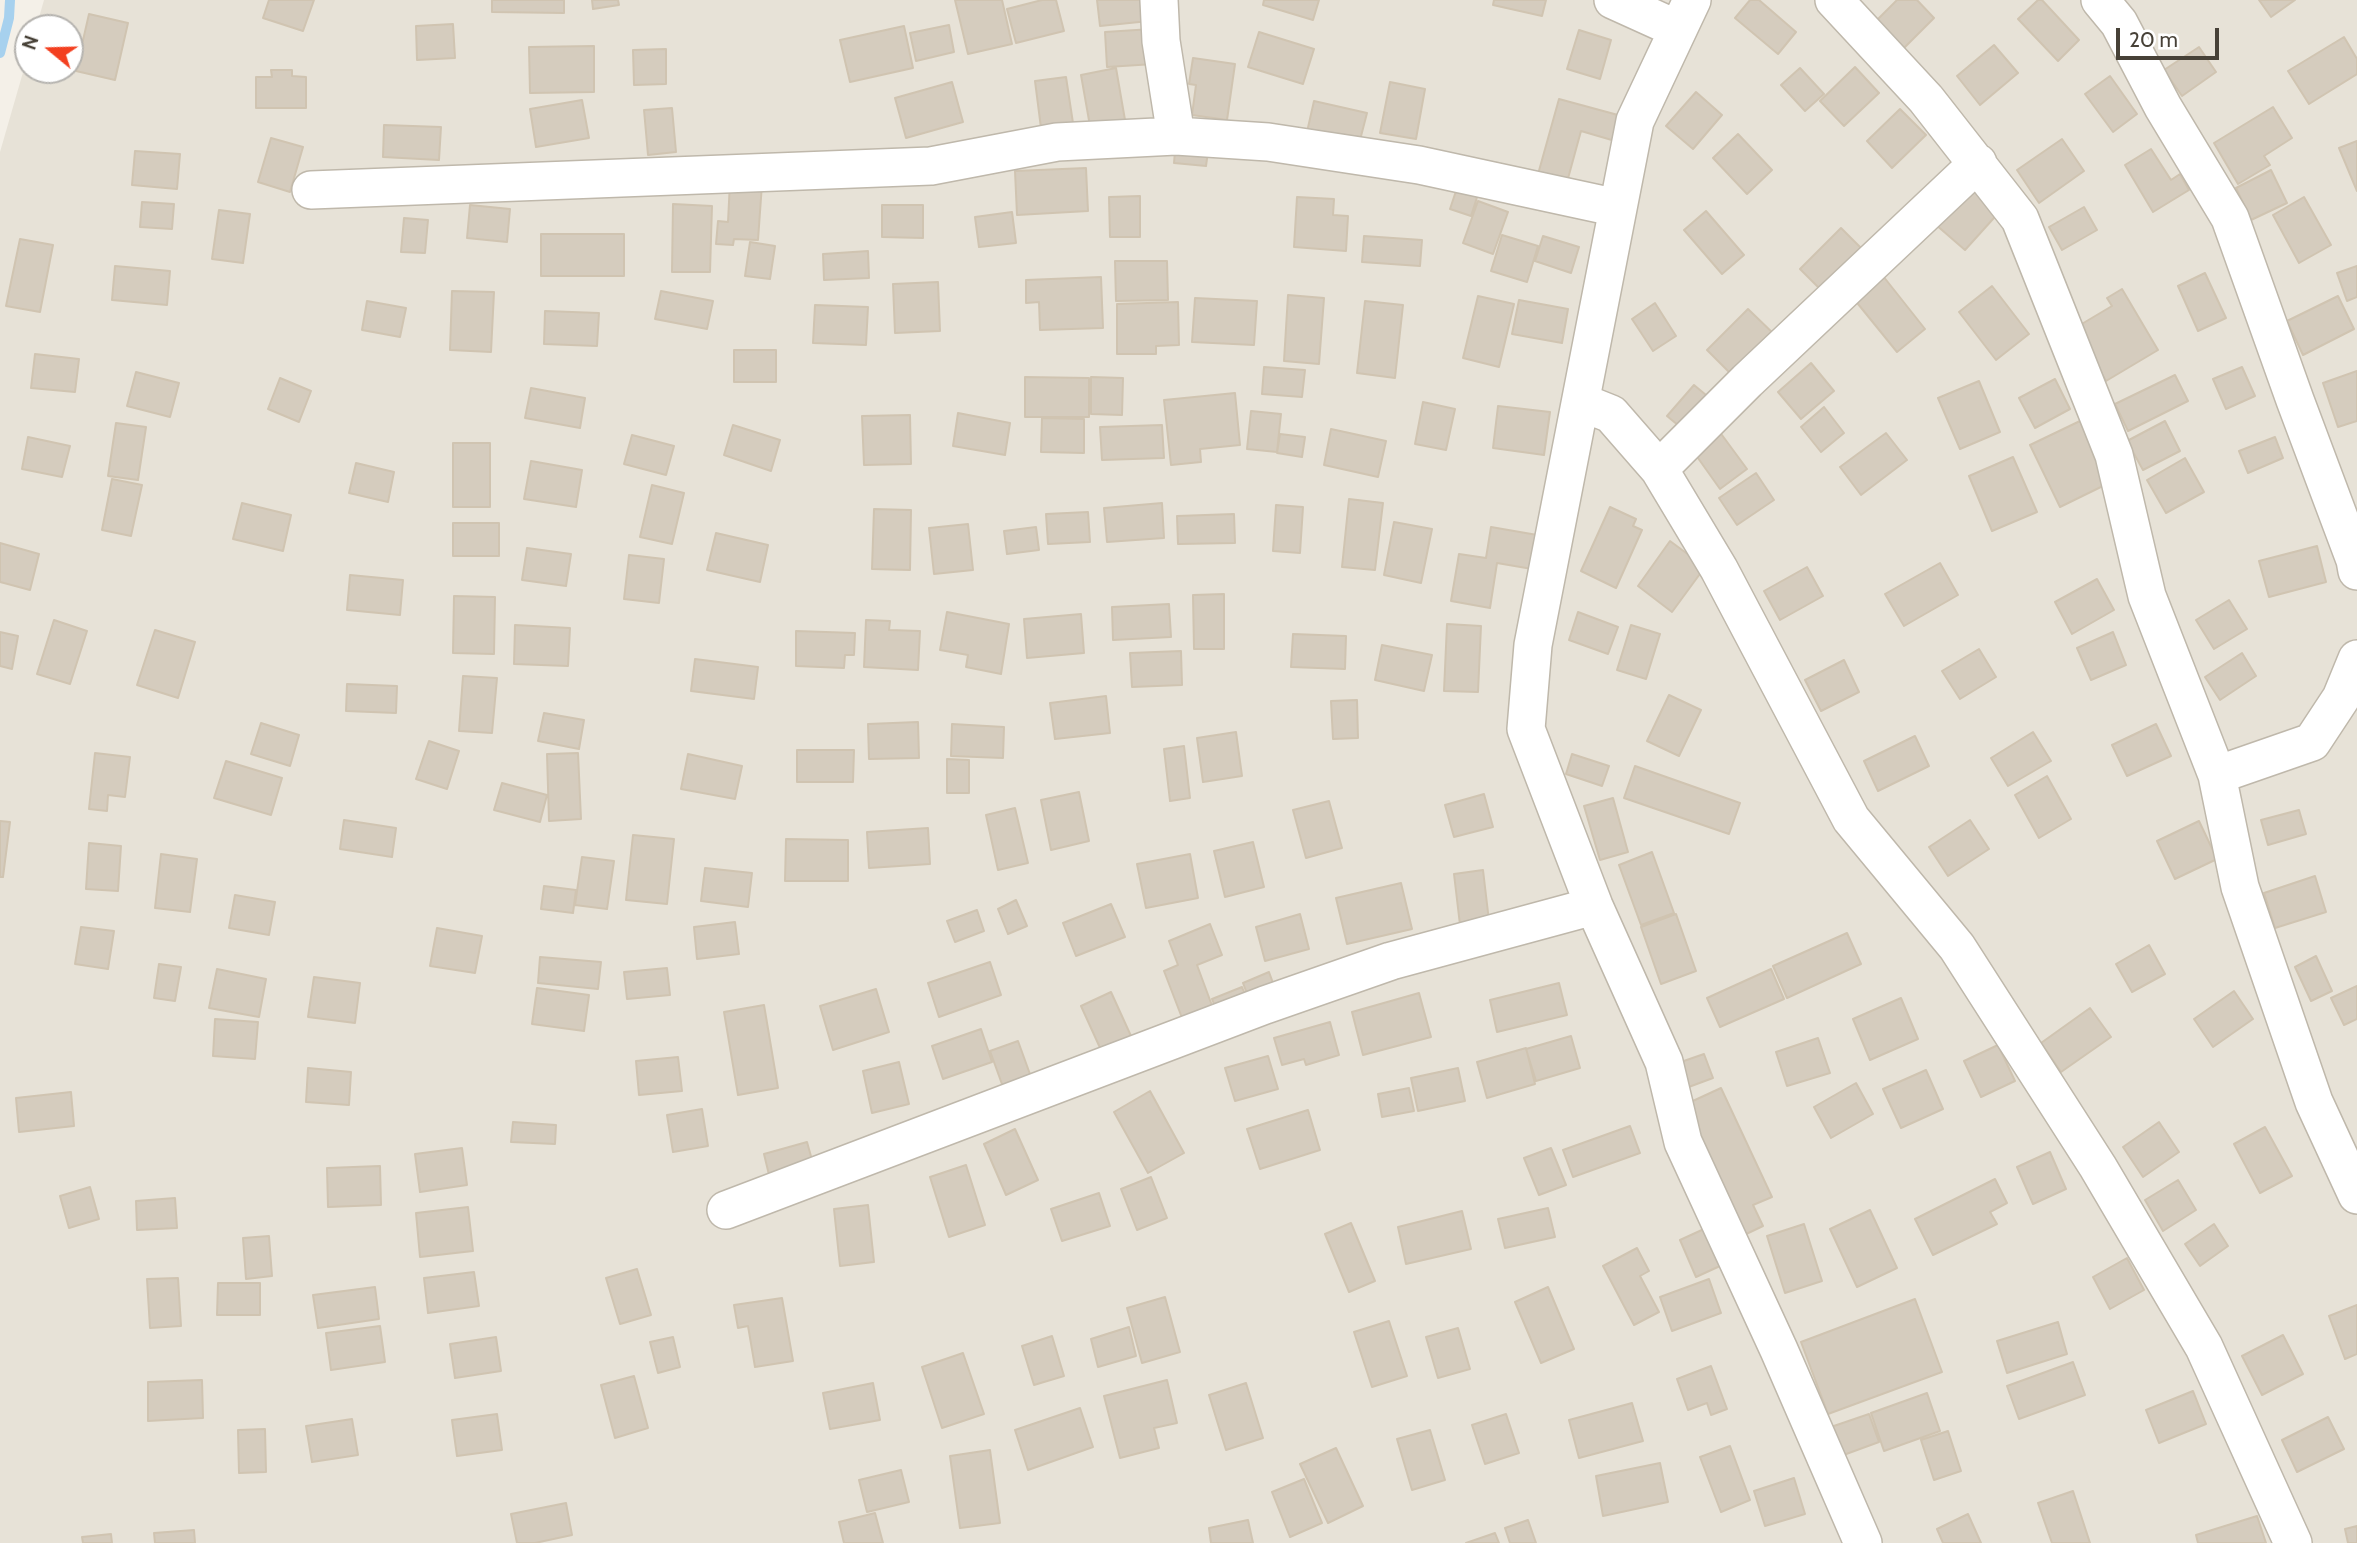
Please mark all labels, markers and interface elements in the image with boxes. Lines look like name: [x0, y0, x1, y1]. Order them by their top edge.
north arrow: [14, 14, 84, 84]
scale bar: [2119, 14, 2222, 58]
text: 20 m: [2129, 27, 2178, 52]
text: N: [18, 33, 44, 53]

